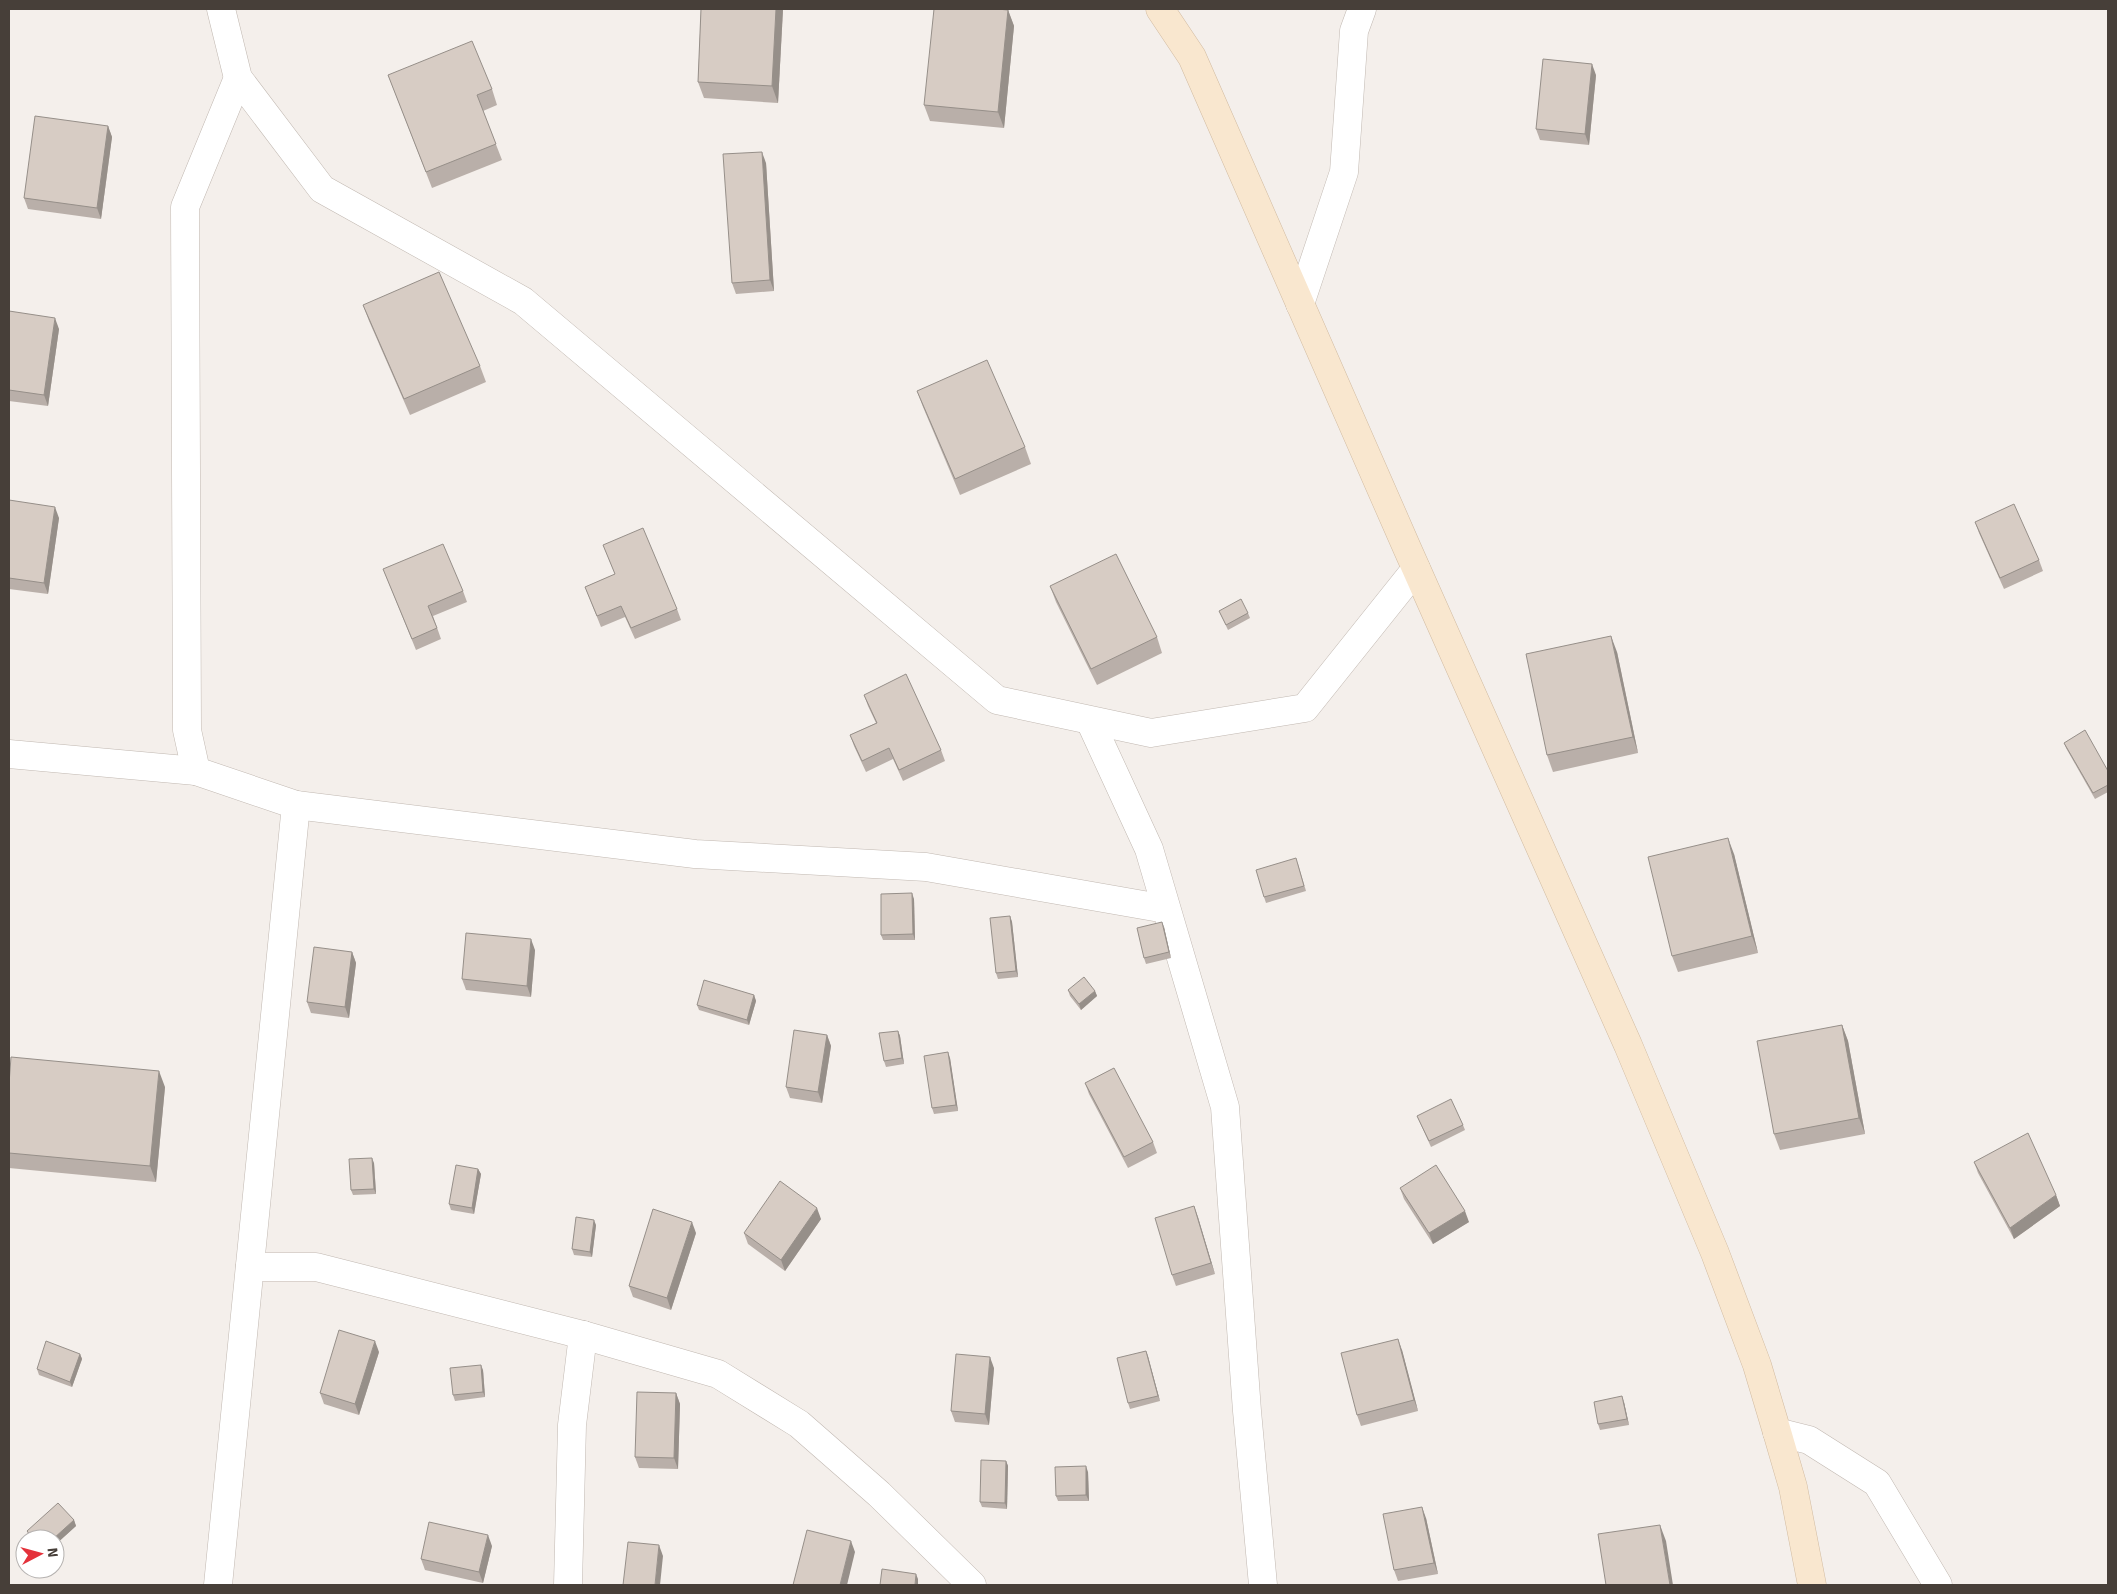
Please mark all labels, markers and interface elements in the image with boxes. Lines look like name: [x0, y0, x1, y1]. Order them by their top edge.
north arrow: [15, 1529, 65, 1579]
text: N: [43, 1547, 61, 1558]

